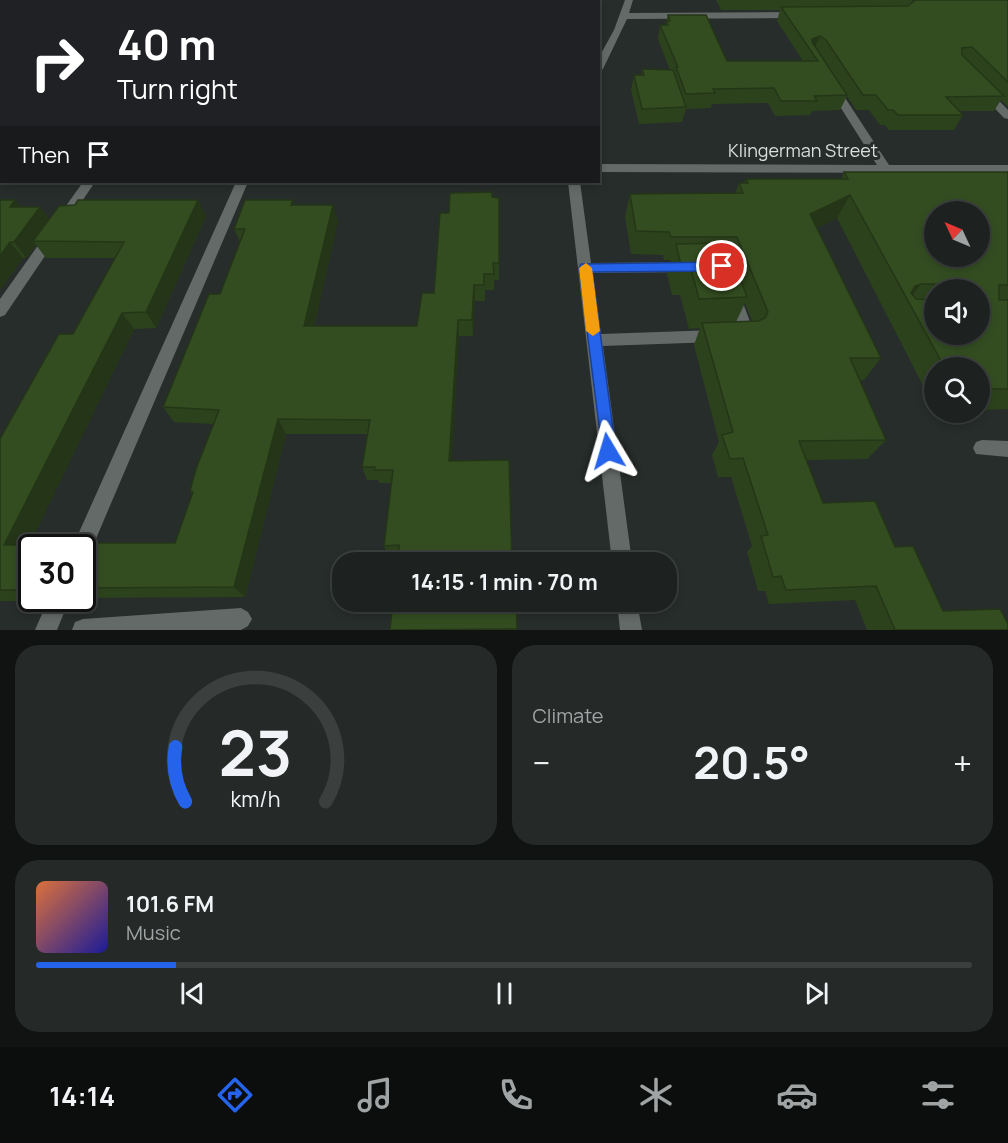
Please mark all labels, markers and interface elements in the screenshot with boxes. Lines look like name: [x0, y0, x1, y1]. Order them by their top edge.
text: 40 m: [117, 15, 216, 73]
icon: right: [18, 24, 96, 102]
text: Turn right: [117, 70, 238, 107]
icon: arrive: [82, 138, 115, 171]
street label: Klingerman Street: [728, 138, 878, 162]
text: Then: [18, 140, 70, 170]
north arrow: [924, 201, 990, 267]
map controls: [924, 201, 990, 423]
pin: [696, 240, 747, 291]
icon: arrive: [705, 249, 738, 282]
button: sound: [924, 279, 990, 345]
button: search: [924, 357, 990, 423]
position arrow: [576, 419, 640, 483]
speed limit sign: 30: [18, 534, 96, 612]
text: 14:15 · 1 min · 70 m: [411, 567, 598, 597]
text: Climate: [533, 702, 604, 729]
text: 23: [219, 709, 292, 795]
text: 20.5°: [693, 731, 810, 793]
text: −: [533, 740, 550, 785]
text: +: [953, 740, 972, 785]
text: km/h: [231, 784, 281, 813]
text: 101.6 FM: [126, 889, 214, 919]
text: Music: [126, 919, 181, 946]
icon: previous: [176, 977, 209, 1010]
icon: pause: [488, 977, 521, 1010]
icon: next: [800, 977, 833, 1010]
icon: directions: [214, 1074, 256, 1116]
icon: music: [354, 1074, 396, 1116]
icon: phone: [495, 1074, 537, 1116]
icon: climate: [635, 1074, 677, 1116]
icon: car: [776, 1074, 818, 1116]
icon: filters: [917, 1074, 959, 1116]
text: 14:14: [49, 1077, 115, 1114]

